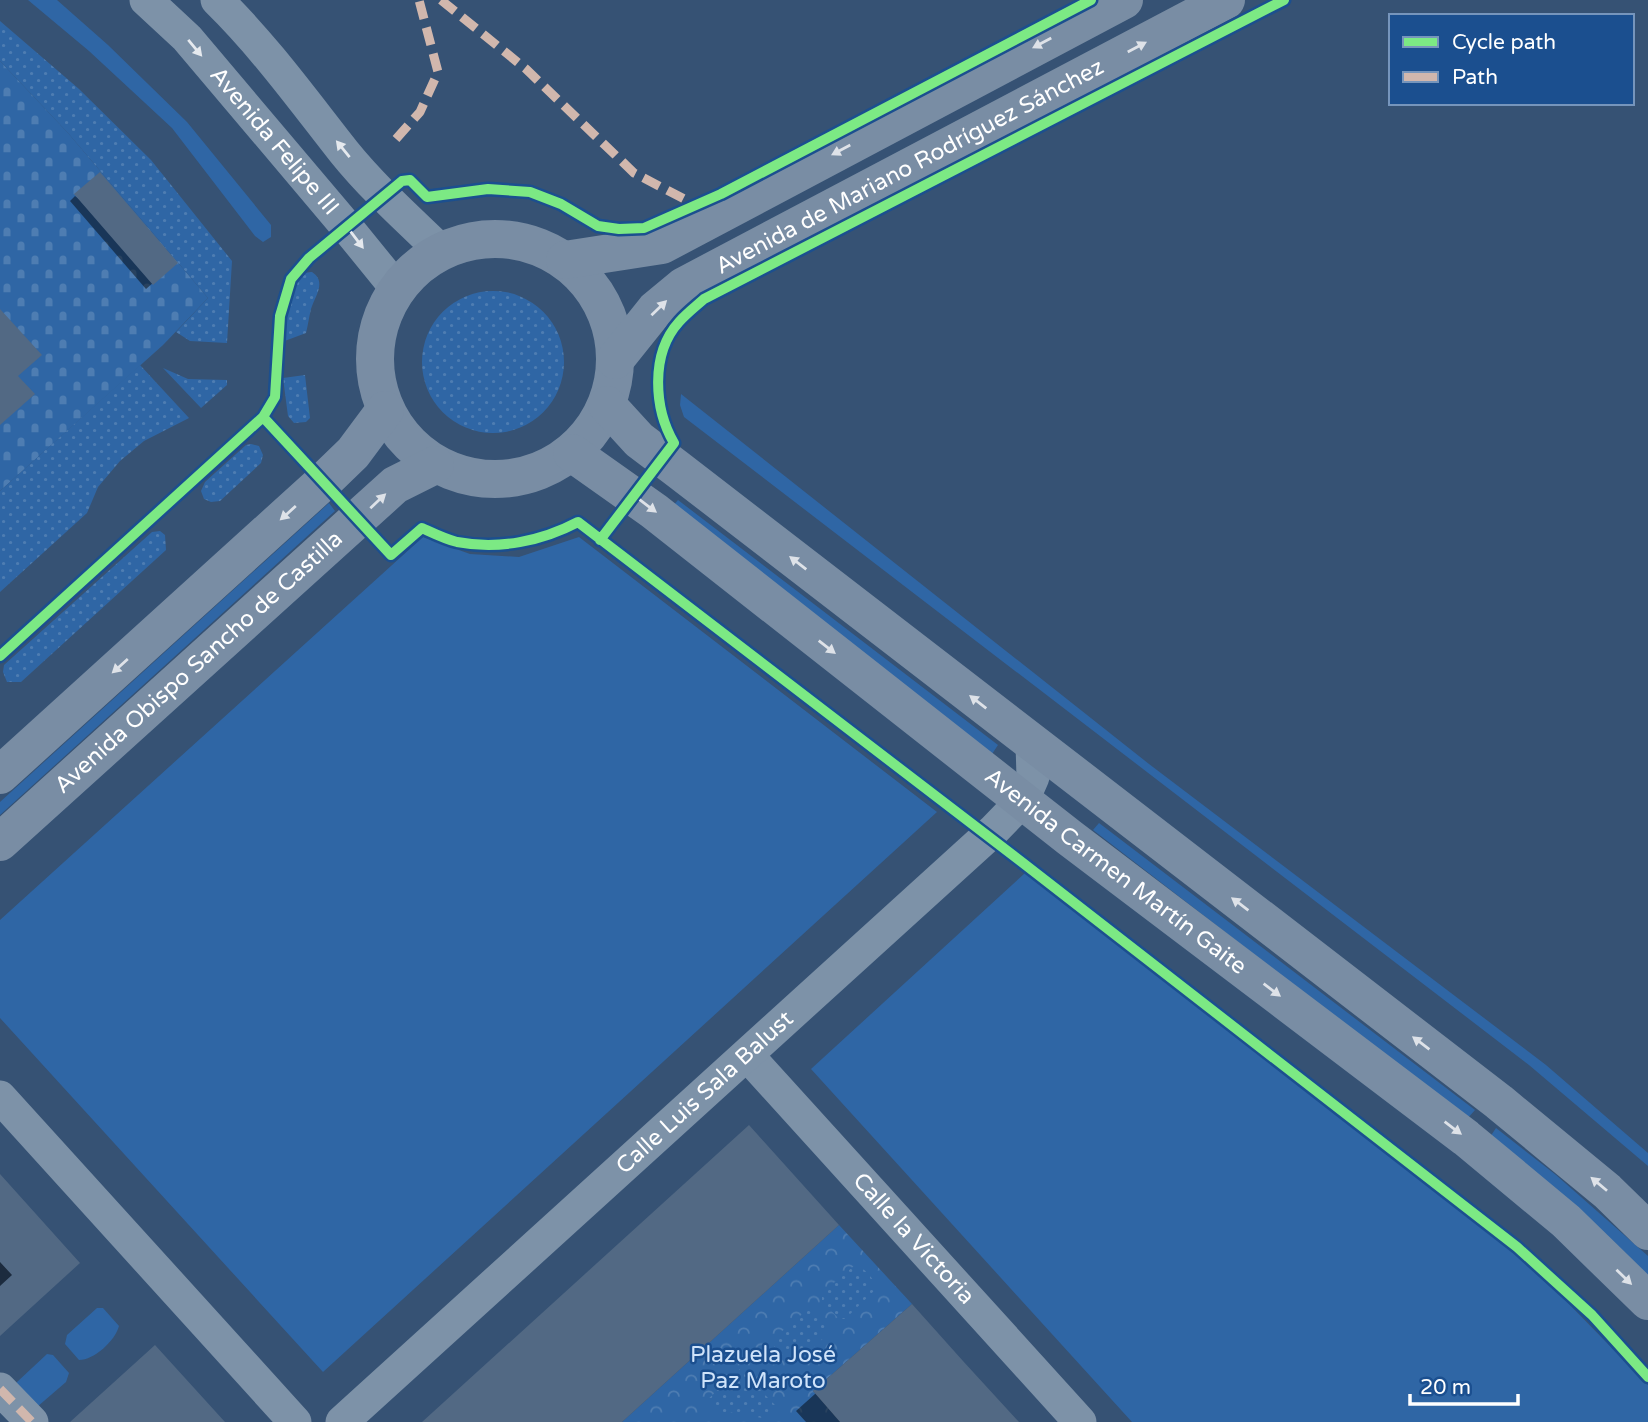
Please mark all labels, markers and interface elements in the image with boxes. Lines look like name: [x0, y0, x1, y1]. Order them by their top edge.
legend: [1389, 14, 1634, 105]
text: Cycle path: [1452, 30, 1556, 55]
one-way arrow: [1032, 37, 1052, 49]
one-way arrow: [187, 39, 202, 56]
one-way arrow: [1127, 41, 1147, 53]
street label: Avenida de Mariano Rodríguez Sánchez: [711, 53, 1109, 281]
street label: Avenida Felipe III: [204, 61, 345, 221]
text: Path: [1452, 65, 1498, 90]
one-way arrow: [335, 141, 350, 159]
one-way arrow: [832, 144, 851, 156]
one-way arrow: [350, 231, 364, 249]
one-way arrow: [650, 300, 668, 316]
one-way arrow: [369, 493, 387, 509]
one-way arrow: [639, 499, 657, 513]
one-way arrow: [279, 505, 297, 521]
street label: Avenida Obispo Sancho de Castilla: [49, 525, 349, 800]
one-way arrow: [789, 556, 807, 570]
one-way arrow: [818, 639, 836, 653]
one-way arrow: [111, 658, 129, 674]
one-way arrow: [969, 695, 987, 710]
street label: Avenida Carmen Martín Gaite: [979, 762, 1252, 981]
one-way arrow: [1231, 898, 1249, 912]
one-way arrow: [1262, 983, 1280, 998]
street label: Calle Luis Sala Balust: [610, 1005, 799, 1180]
one-way arrow: [1412, 1035, 1430, 1050]
one-way arrow: [1444, 1121, 1462, 1135]
street label: Calle la Victoria: [847, 1167, 980, 1310]
one-way arrow: [1590, 1177, 1607, 1192]
one-way arrow: [1616, 1269, 1633, 1286]
park label: Plazuela José Paz Maroto: [690, 1341, 836, 1395]
scale bar: [1410, 1362, 1518, 1406]
text: 20 m: [1420, 1375, 1471, 1400]

